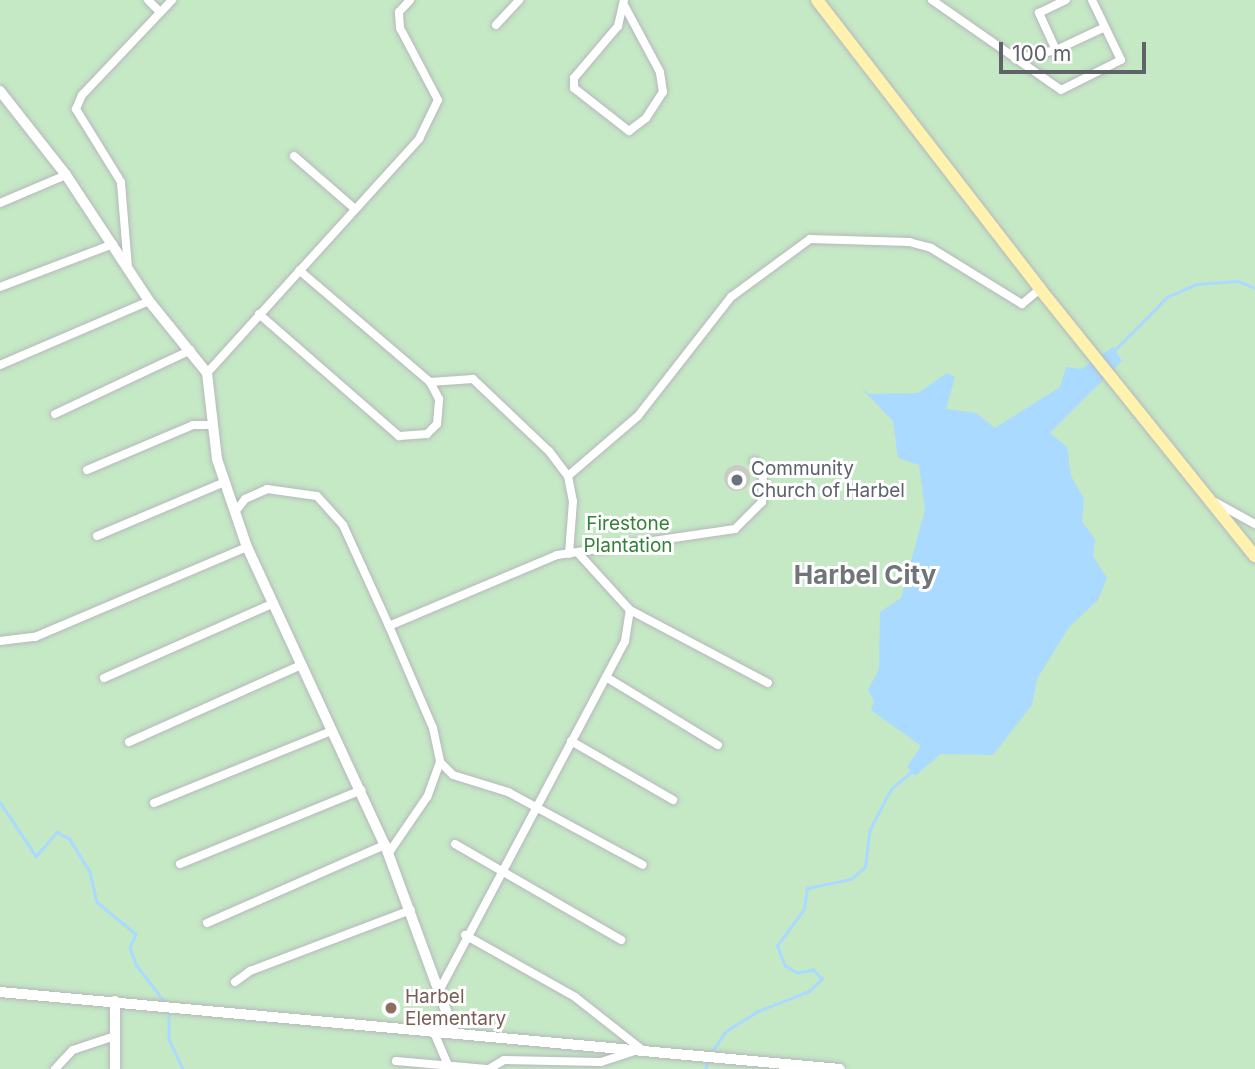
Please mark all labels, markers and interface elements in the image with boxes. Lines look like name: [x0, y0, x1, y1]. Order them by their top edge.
scale bar: [1003, 28, 1150, 72]
text: 100 m: [1012, 41, 1071, 66]
place label: Community Church of Harbel: [751, 458, 905, 502]
marker: Community Church of Harbel: [729, 472, 745, 488]
park label: Firestone Plantation: [583, 513, 673, 557]
district label: Harbel City: [794, 559, 936, 591]
place label: Harbel Elementary: [405, 986, 506, 1030]
marker: Harbel Elementary: [383, 1000, 399, 1016]

